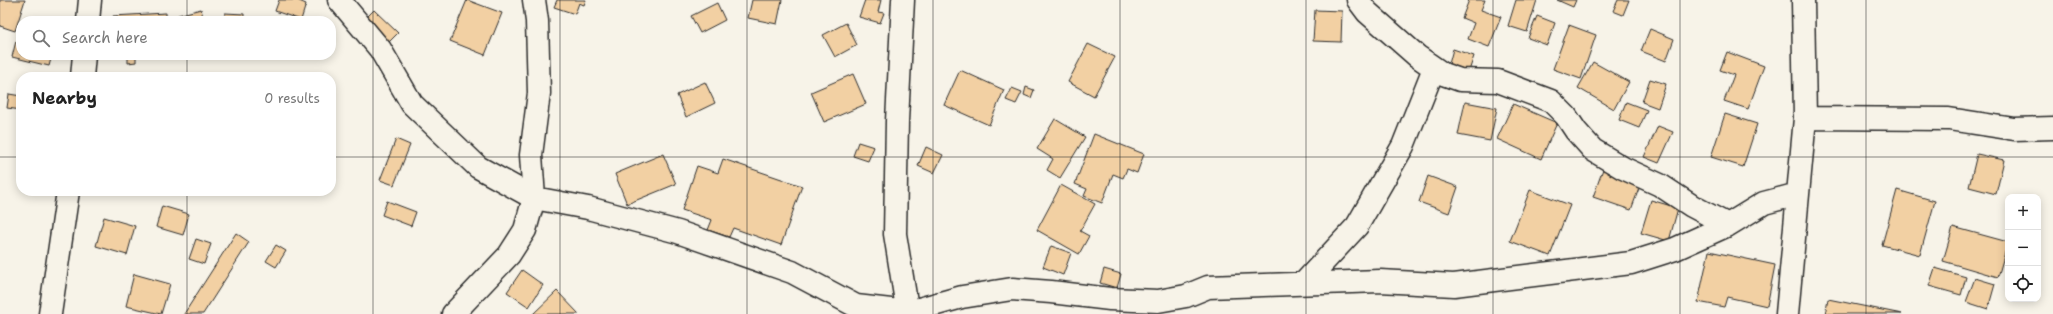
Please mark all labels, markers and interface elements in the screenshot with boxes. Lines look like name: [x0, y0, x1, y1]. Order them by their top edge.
search box: [16, 16, 336, 60]
icon: search: [30, 27, 52, 49]
text: Search here: [62, 28, 148, 48]
text: Nearby: [32, 87, 97, 109]
text: 0 results: [264, 90, 320, 107]
map controls: [2005, 194, 2041, 302]
button: +: [2005, 194, 2041, 230]
button: −: [2005, 230, 2041, 266]
button: locate: [2005, 266, 2041, 302]

